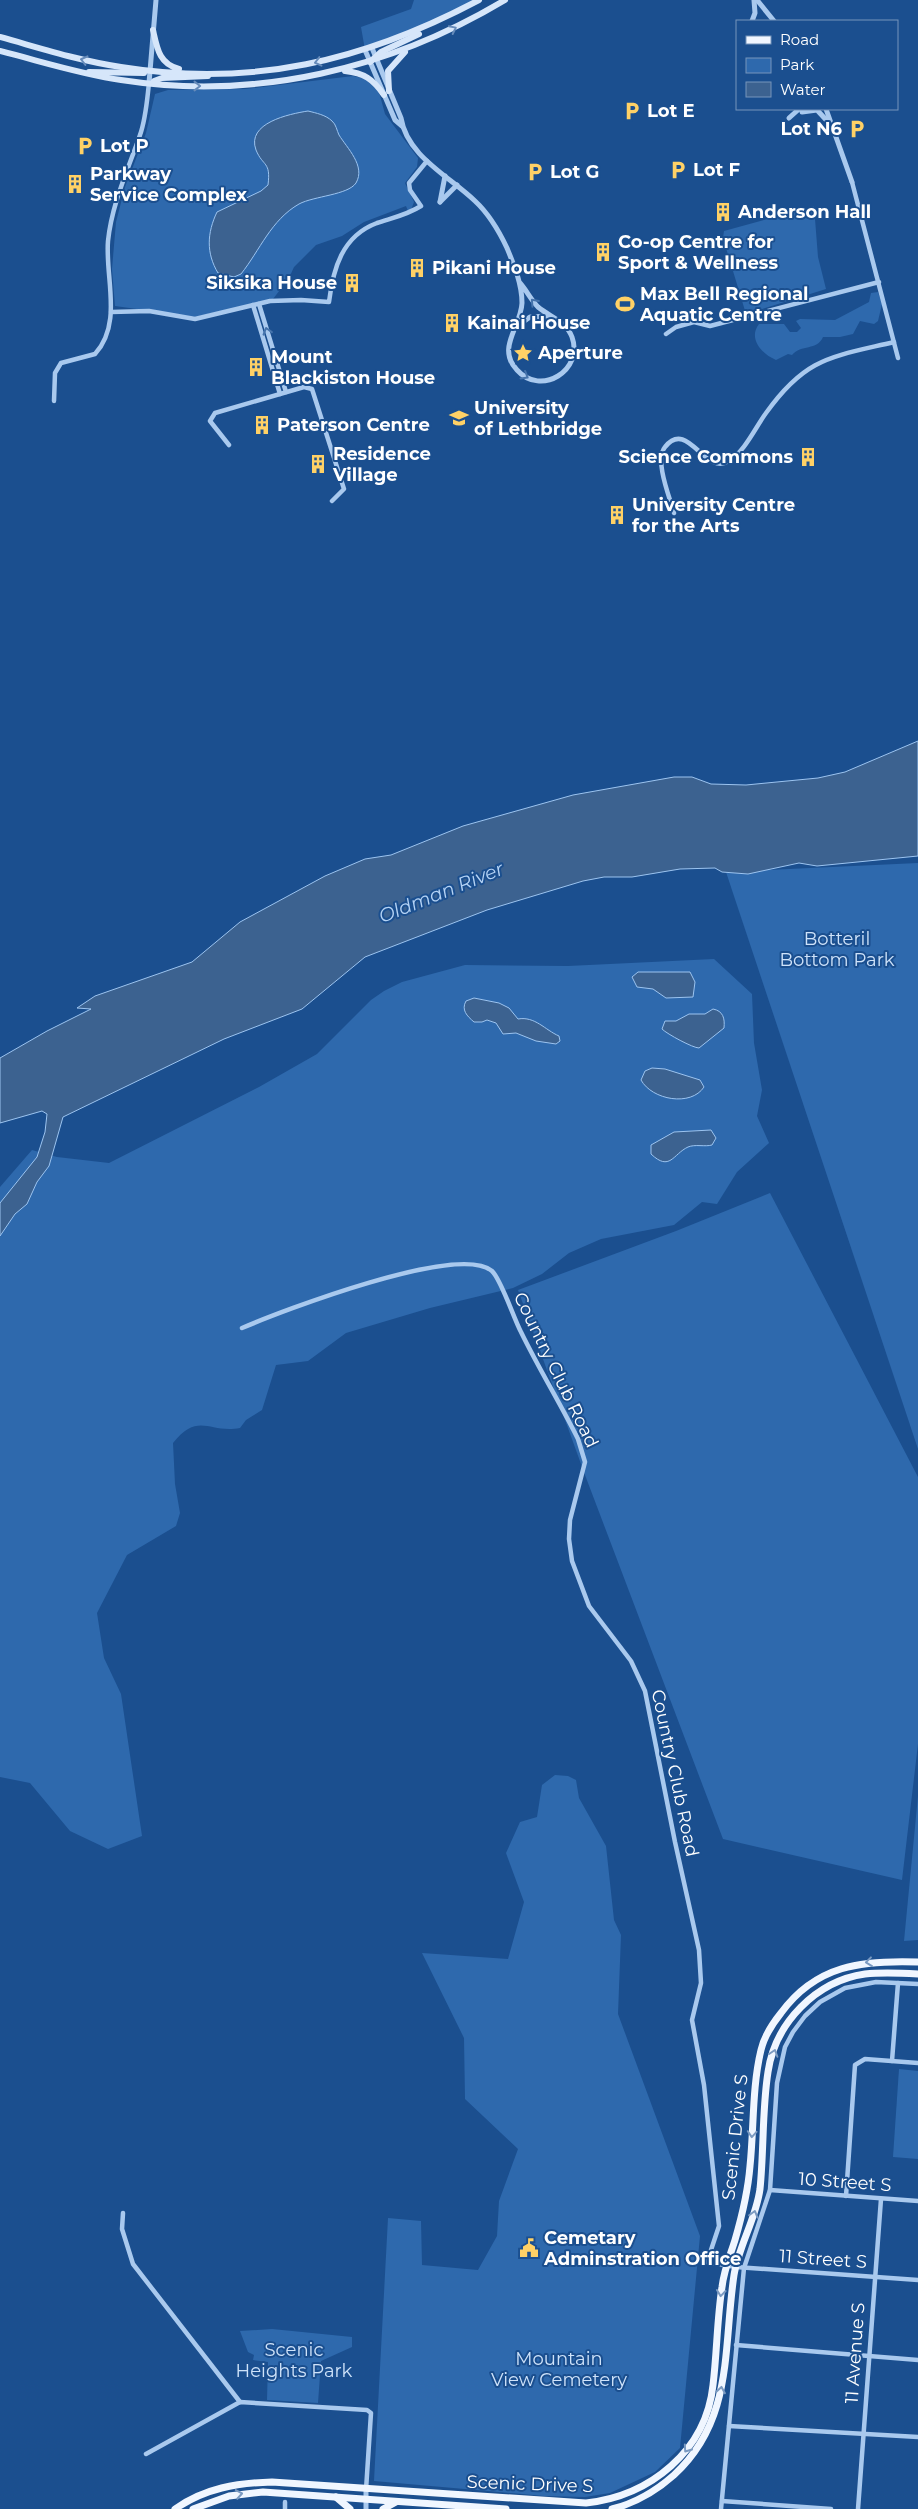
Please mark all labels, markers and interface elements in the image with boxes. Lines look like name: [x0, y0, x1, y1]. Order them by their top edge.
legend: [736, 20, 898, 110]
one-way arrow: [448, 25, 457, 35]
text: Road: [780, 30, 819, 49]
one-way arrow: [81, 55, 89, 65]
text: Park: [780, 55, 814, 74]
one-way arrow: [314, 57, 322, 67]
text: Water: [780, 80, 826, 99]
one-way arrow: [194, 81, 202, 91]
parking icon: Lot E: [621, 100, 643, 122]
place label: Lot E: [647, 100, 695, 122]
place label: Lot N6: [780, 118, 843, 140]
parking icon: Lot N6: [846, 118, 868, 140]
parking icon: Lot P: [74, 135, 96, 157]
place label: Lot P: [100, 135, 149, 157]
parking icon: Lot F: [667, 159, 689, 181]
place label: Lot F: [693, 159, 741, 181]
parking icon: Lot G: [524, 161, 546, 183]
place label: Lot G: [550, 161, 599, 183]
place label: Parkway Service Complex: [90, 163, 247, 206]
building icon: Parkway Service Complex: [64, 173, 86, 195]
building icon: Anderson Hall: [712, 201, 734, 223]
place label: Anderson Hall: [737, 201, 871, 223]
place label: Co-op Centre for Sport & Wellness: [618, 231, 778, 274]
building icon: Co-op Centre for Sport & Wellness: [592, 241, 614, 263]
building icon: Pikani House: [406, 257, 428, 279]
place label: Pikani House: [432, 257, 556, 279]
place label: Siksika House: [206, 272, 337, 294]
building icon: Siksika House: [341, 272, 363, 294]
place label: Max Bell Regional Aquatic Centre: [639, 283, 809, 326]
sports icon: Max Bell Regional Aquatic Centre: [614, 293, 636, 315]
one-way arrow: [531, 298, 540, 307]
building icon: Kainai House: [441, 312, 463, 334]
place label: Kainai House: [467, 312, 590, 334]
one-way arrow: [263, 328, 273, 336]
place icon: Aperture: [512, 342, 534, 364]
place label: Aperture: [537, 342, 623, 364]
place label: Mount Blackiston House: [271, 346, 435, 389]
building icon: Mount Blackiston House: [245, 356, 267, 378]
one-way arrow: [519, 369, 528, 379]
place label: University of Lethbridge: [474, 397, 602, 440]
school or university icon: University of Lethbridge: [448, 407, 470, 429]
building icon: Paterson Centre: [251, 414, 273, 436]
place label: Paterson Centre: [277, 414, 430, 436]
place label: Residence Village: [332, 443, 431, 486]
place label: Science Commons: [619, 446, 793, 468]
building icon: Science Commons: [797, 446, 819, 468]
building icon: Residence Village: [307, 453, 329, 475]
place label: University Centre for the Arts: [632, 494, 795, 537]
building icon: University Centre for the Arts: [606, 504, 628, 526]
water label: Oldman River: [375, 857, 507, 928]
park label: Botteril Bottom Park: [779, 928, 895, 971]
street label: Country Club Road: [509, 1289, 603, 1451]
street label: Country Club Road: [647, 1687, 703, 1859]
one-way arrow: [865, 1956, 873, 1967]
one-way arrow: [768, 2050, 778, 2058]
street label: Scenic Drive S: [717, 2073, 753, 2201]
one-way arrow: [747, 2130, 758, 2138]
street label: 10 Street S: [798, 2168, 892, 2196]
one-way arrow: [749, 2210, 759, 2219]
place label: Cemetary Adminstration Office: [543, 2227, 741, 2270]
public building icon: Cemetary Adminstration Office: [518, 2237, 540, 2259]
street label: 11 Street S: [778, 2245, 868, 2273]
one-way arrow: [716, 2289, 727, 2297]
street label: 11 Avenue S: [840, 2302, 870, 2404]
park label: Scenic Heights Park: [236, 2339, 353, 2382]
park label: Mountain View Cemetery: [491, 2348, 627, 2391]
one-way arrow: [716, 2386, 726, 2394]
one-way arrow: [684, 2443, 693, 2453]
street label: Scenic Drive S: [466, 2471, 594, 2497]
one-way arrow: [235, 2489, 243, 2499]

